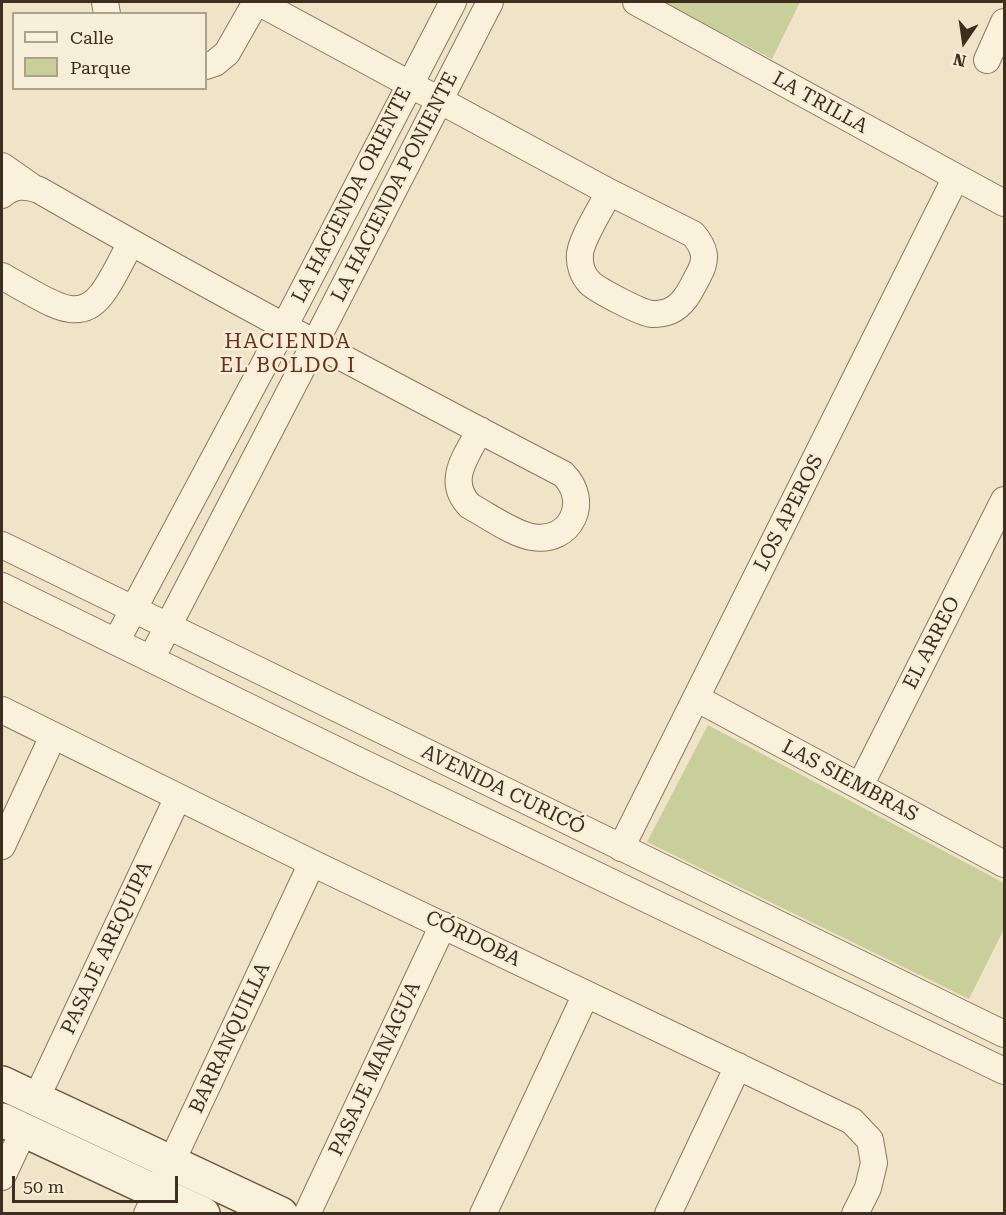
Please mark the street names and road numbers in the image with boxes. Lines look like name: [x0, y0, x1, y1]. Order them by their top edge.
street label: LA TRILLA: [768, 67, 872, 139]
street label: LA HACIENDA PONIENTE: [327, 68, 463, 306]
street label: LA HACIENDA ORIENTE: [287, 83, 417, 307]
street label: LOS APEROS: [749, 451, 829, 575]
street label: EL ARREO: [898, 593, 966, 693]
street label: LAS SIEMBRAS: [778, 735, 922, 827]
street label: AVENIDA CURICÓ: [417, 740, 589, 840]
street label: PASAJE AREQUIPA: [56, 858, 158, 1038]
street label: CÓRDOBA: [422, 906, 524, 972]
street label: BARRANQUILLA: [185, 959, 275, 1117]
street label: PASAJE MANAGUA: [324, 978, 426, 1160]

